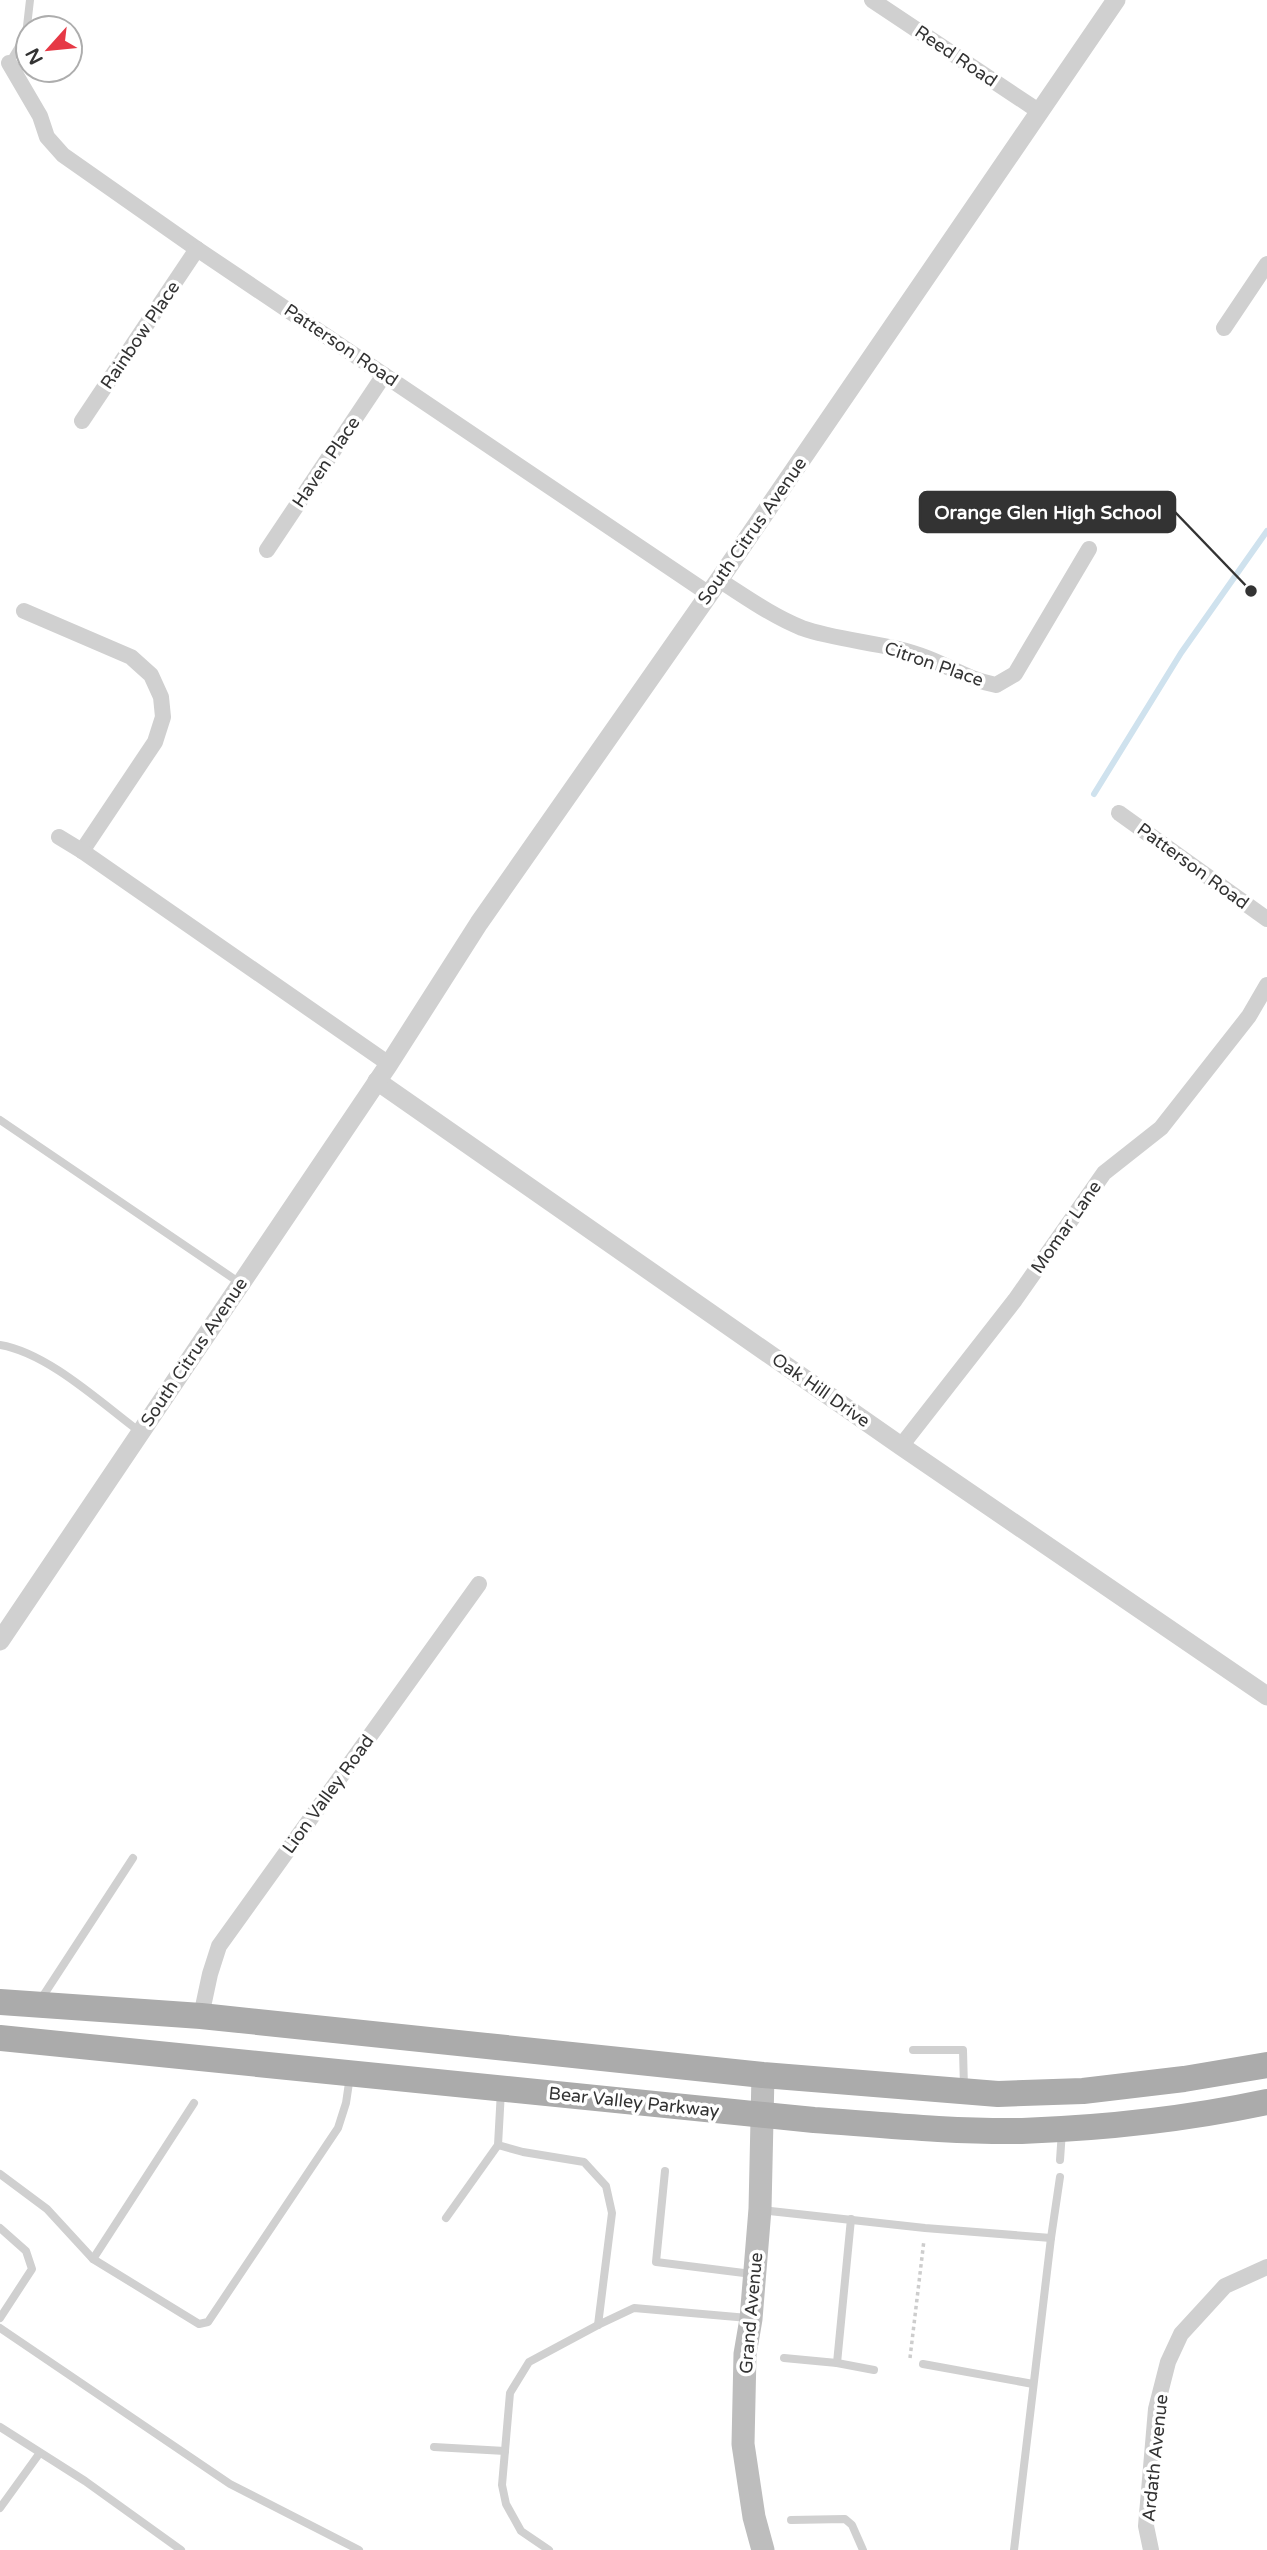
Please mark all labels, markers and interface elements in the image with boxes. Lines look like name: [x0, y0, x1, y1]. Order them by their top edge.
north arrow: [14, 14, 84, 84]
street label: Reed Road: [911, 20, 1001, 92]
text: N: [21, 44, 48, 68]
street label: Rainbow Place: [96, 277, 184, 393]
street label: Patterson Road: [280, 299, 402, 391]
street label: Haven Place: [287, 412, 365, 512]
street label: South Citrus Avenue: [693, 453, 811, 609]
callout: Orange Glen High School: [920, 492, 1175, 532]
text: Orange Glen High School: [934, 502, 1162, 525]
street label: Citron Place: [882, 637, 986, 691]
street label: Patterson Road: [1133, 818, 1253, 914]
street label: Momar Lane: [1026, 1176, 1106, 1278]
street label: South Citrus Avenue: [136, 1273, 252, 1431]
street label: Oak Hill Drive: [768, 1348, 874, 1432]
street label: Lion Valley Road: [277, 1730, 379, 1858]
street label: Bear Valley Parkway: [548, 2082, 721, 2122]
street label: Grand Avenue: [735, 2251, 767, 2375]
street label: Ardath Avenue: [1137, 2393, 1173, 2523]

